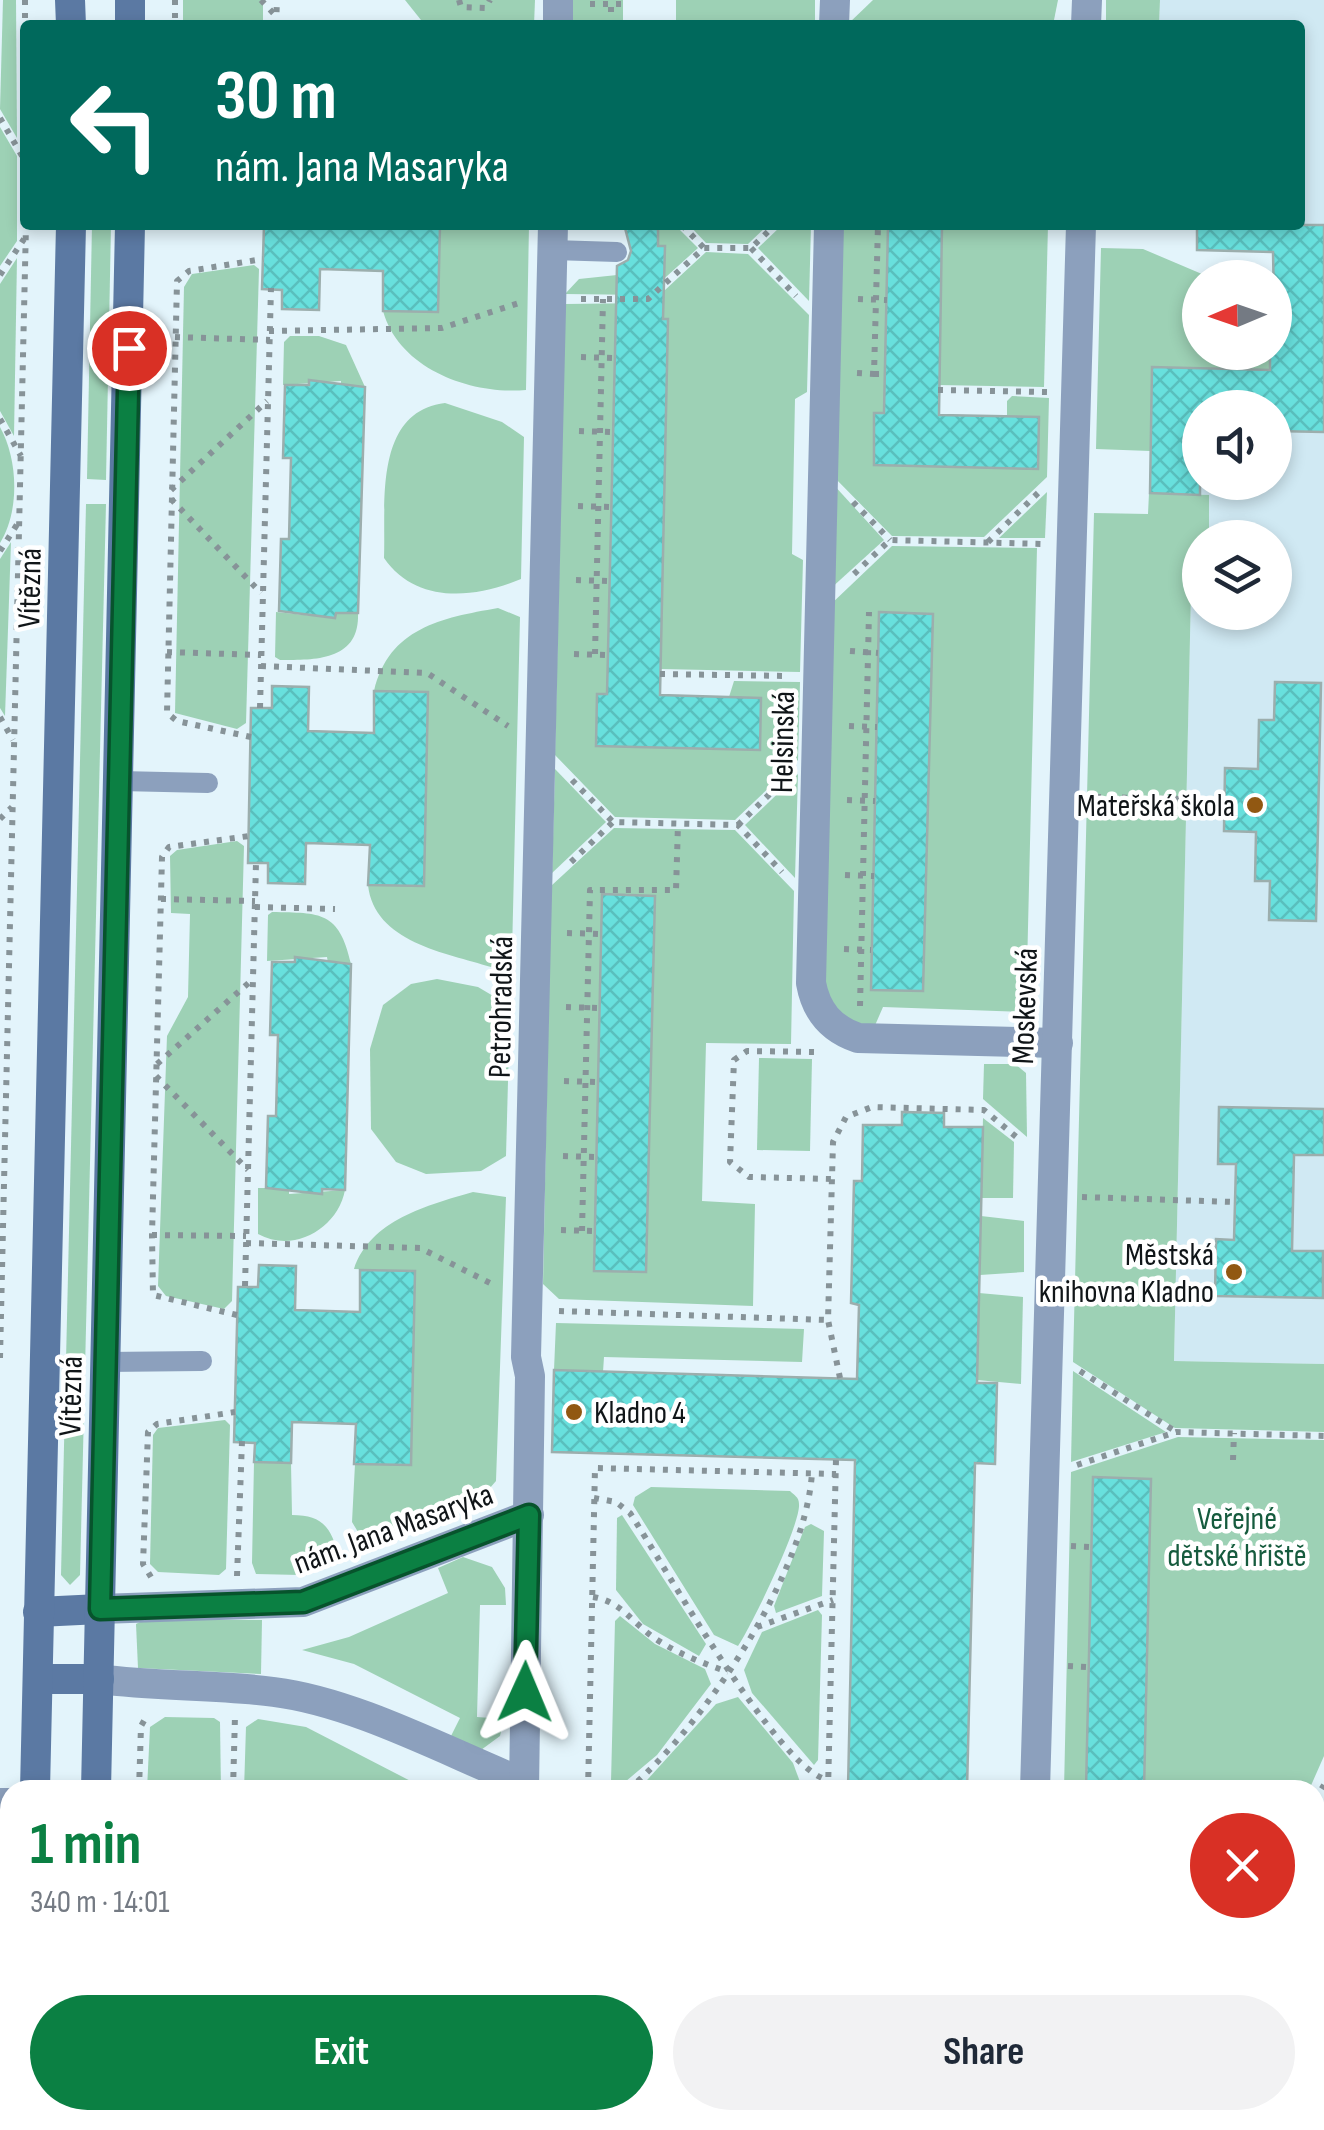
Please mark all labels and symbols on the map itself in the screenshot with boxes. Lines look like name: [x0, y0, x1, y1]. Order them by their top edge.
north arrow: [1182, 260, 1292, 370]
pin: [87, 306, 172, 391]
street label: Vítězná: [10, 548, 51, 628]
street label: Helsinská: [763, 691, 804, 793]
place label: Mateřská škola: [1077, 787, 1235, 826]
marker: Mateřská škola: [1244, 794, 1266, 816]
street label: Petrohradská: [481, 936, 522, 1078]
street label: Moskevská: [1004, 947, 1047, 1065]
place label: Městská knihovna Kladno: [1039, 1236, 1214, 1312]
marker: Městská knihovna Kladno: [1223, 1261, 1245, 1283]
street label: Vítězná: [51, 1356, 92, 1436]
place label: Kladno 4: [594, 1394, 686, 1433]
marker: Kladno 4: [563, 1401, 585, 1423]
street label: nám. Jana Masaryka: [289, 1475, 498, 1583]
park label: Veřejné dětské hřiště: [1167, 1500, 1307, 1576]
position arrow: [473, 1640, 577, 1744]

